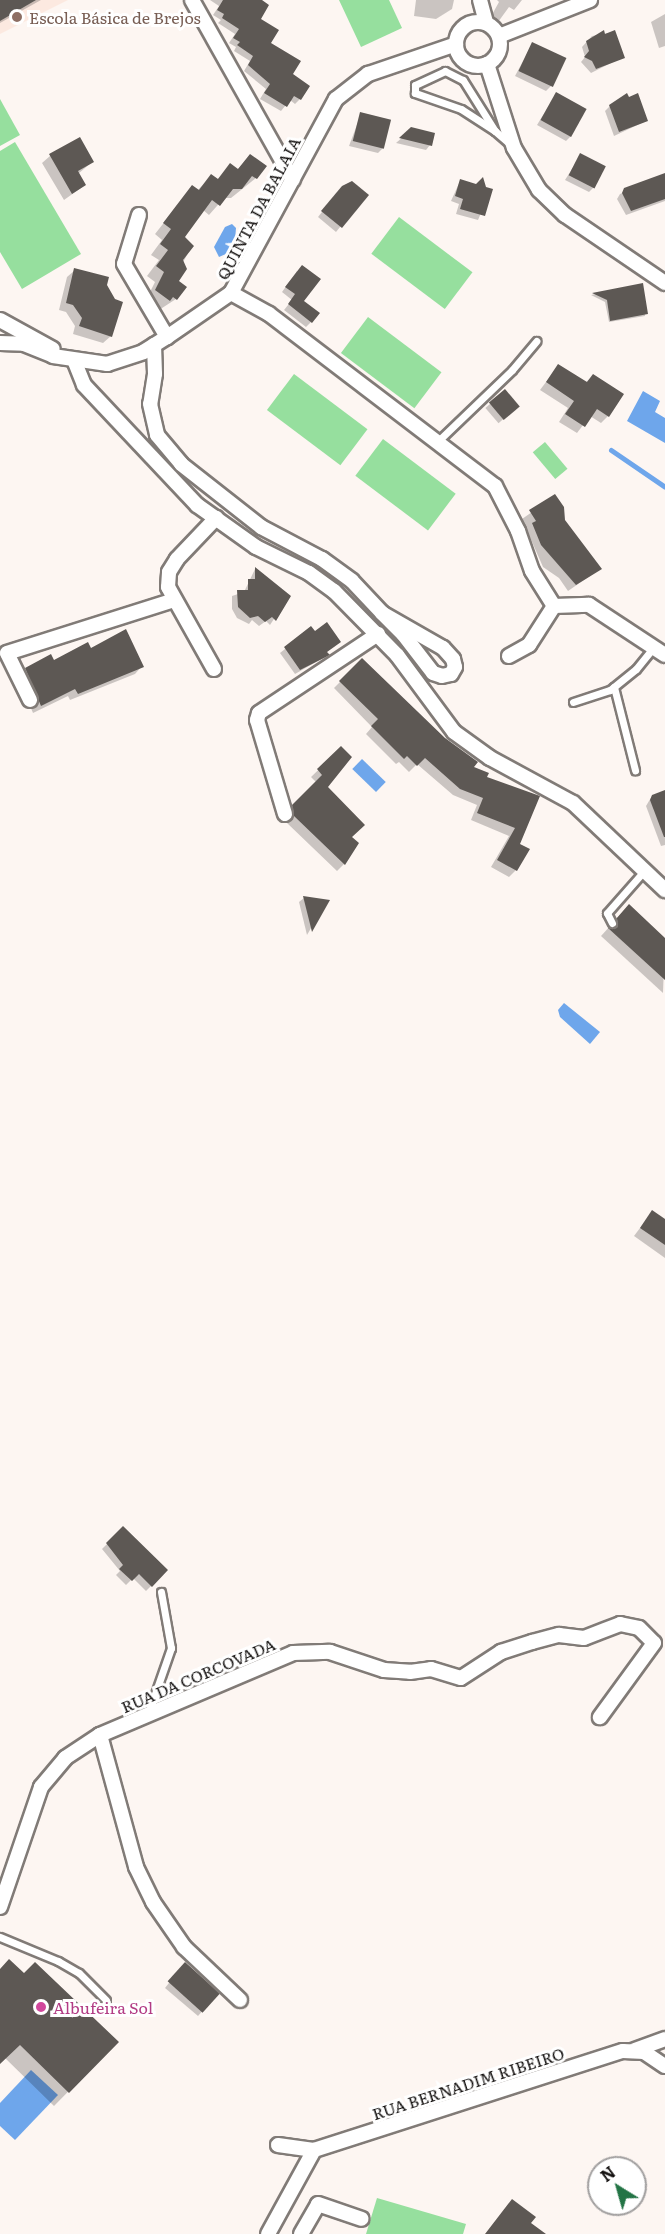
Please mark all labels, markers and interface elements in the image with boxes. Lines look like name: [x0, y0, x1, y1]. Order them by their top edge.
place label: Escola Básica de Brejos: [29, 7, 201, 27]
marker: Escola Básica de Brejos: [10, 10, 24, 24]
street label: QUINTA DA BALAIA: [212, 133, 304, 283]
street label: RUA DA CORCOVADA: [118, 1634, 278, 1716]
place label: Albufeira Sol: [53, 1997, 153, 2017]
marker: Albufeira Sol: [34, 2000, 48, 2014]
street label: RUA BERNADIM RIBEIRO: [370, 2043, 566, 2123]
north arrow: [587, 2156, 647, 2216]
text: N: [595, 2160, 620, 2187]

